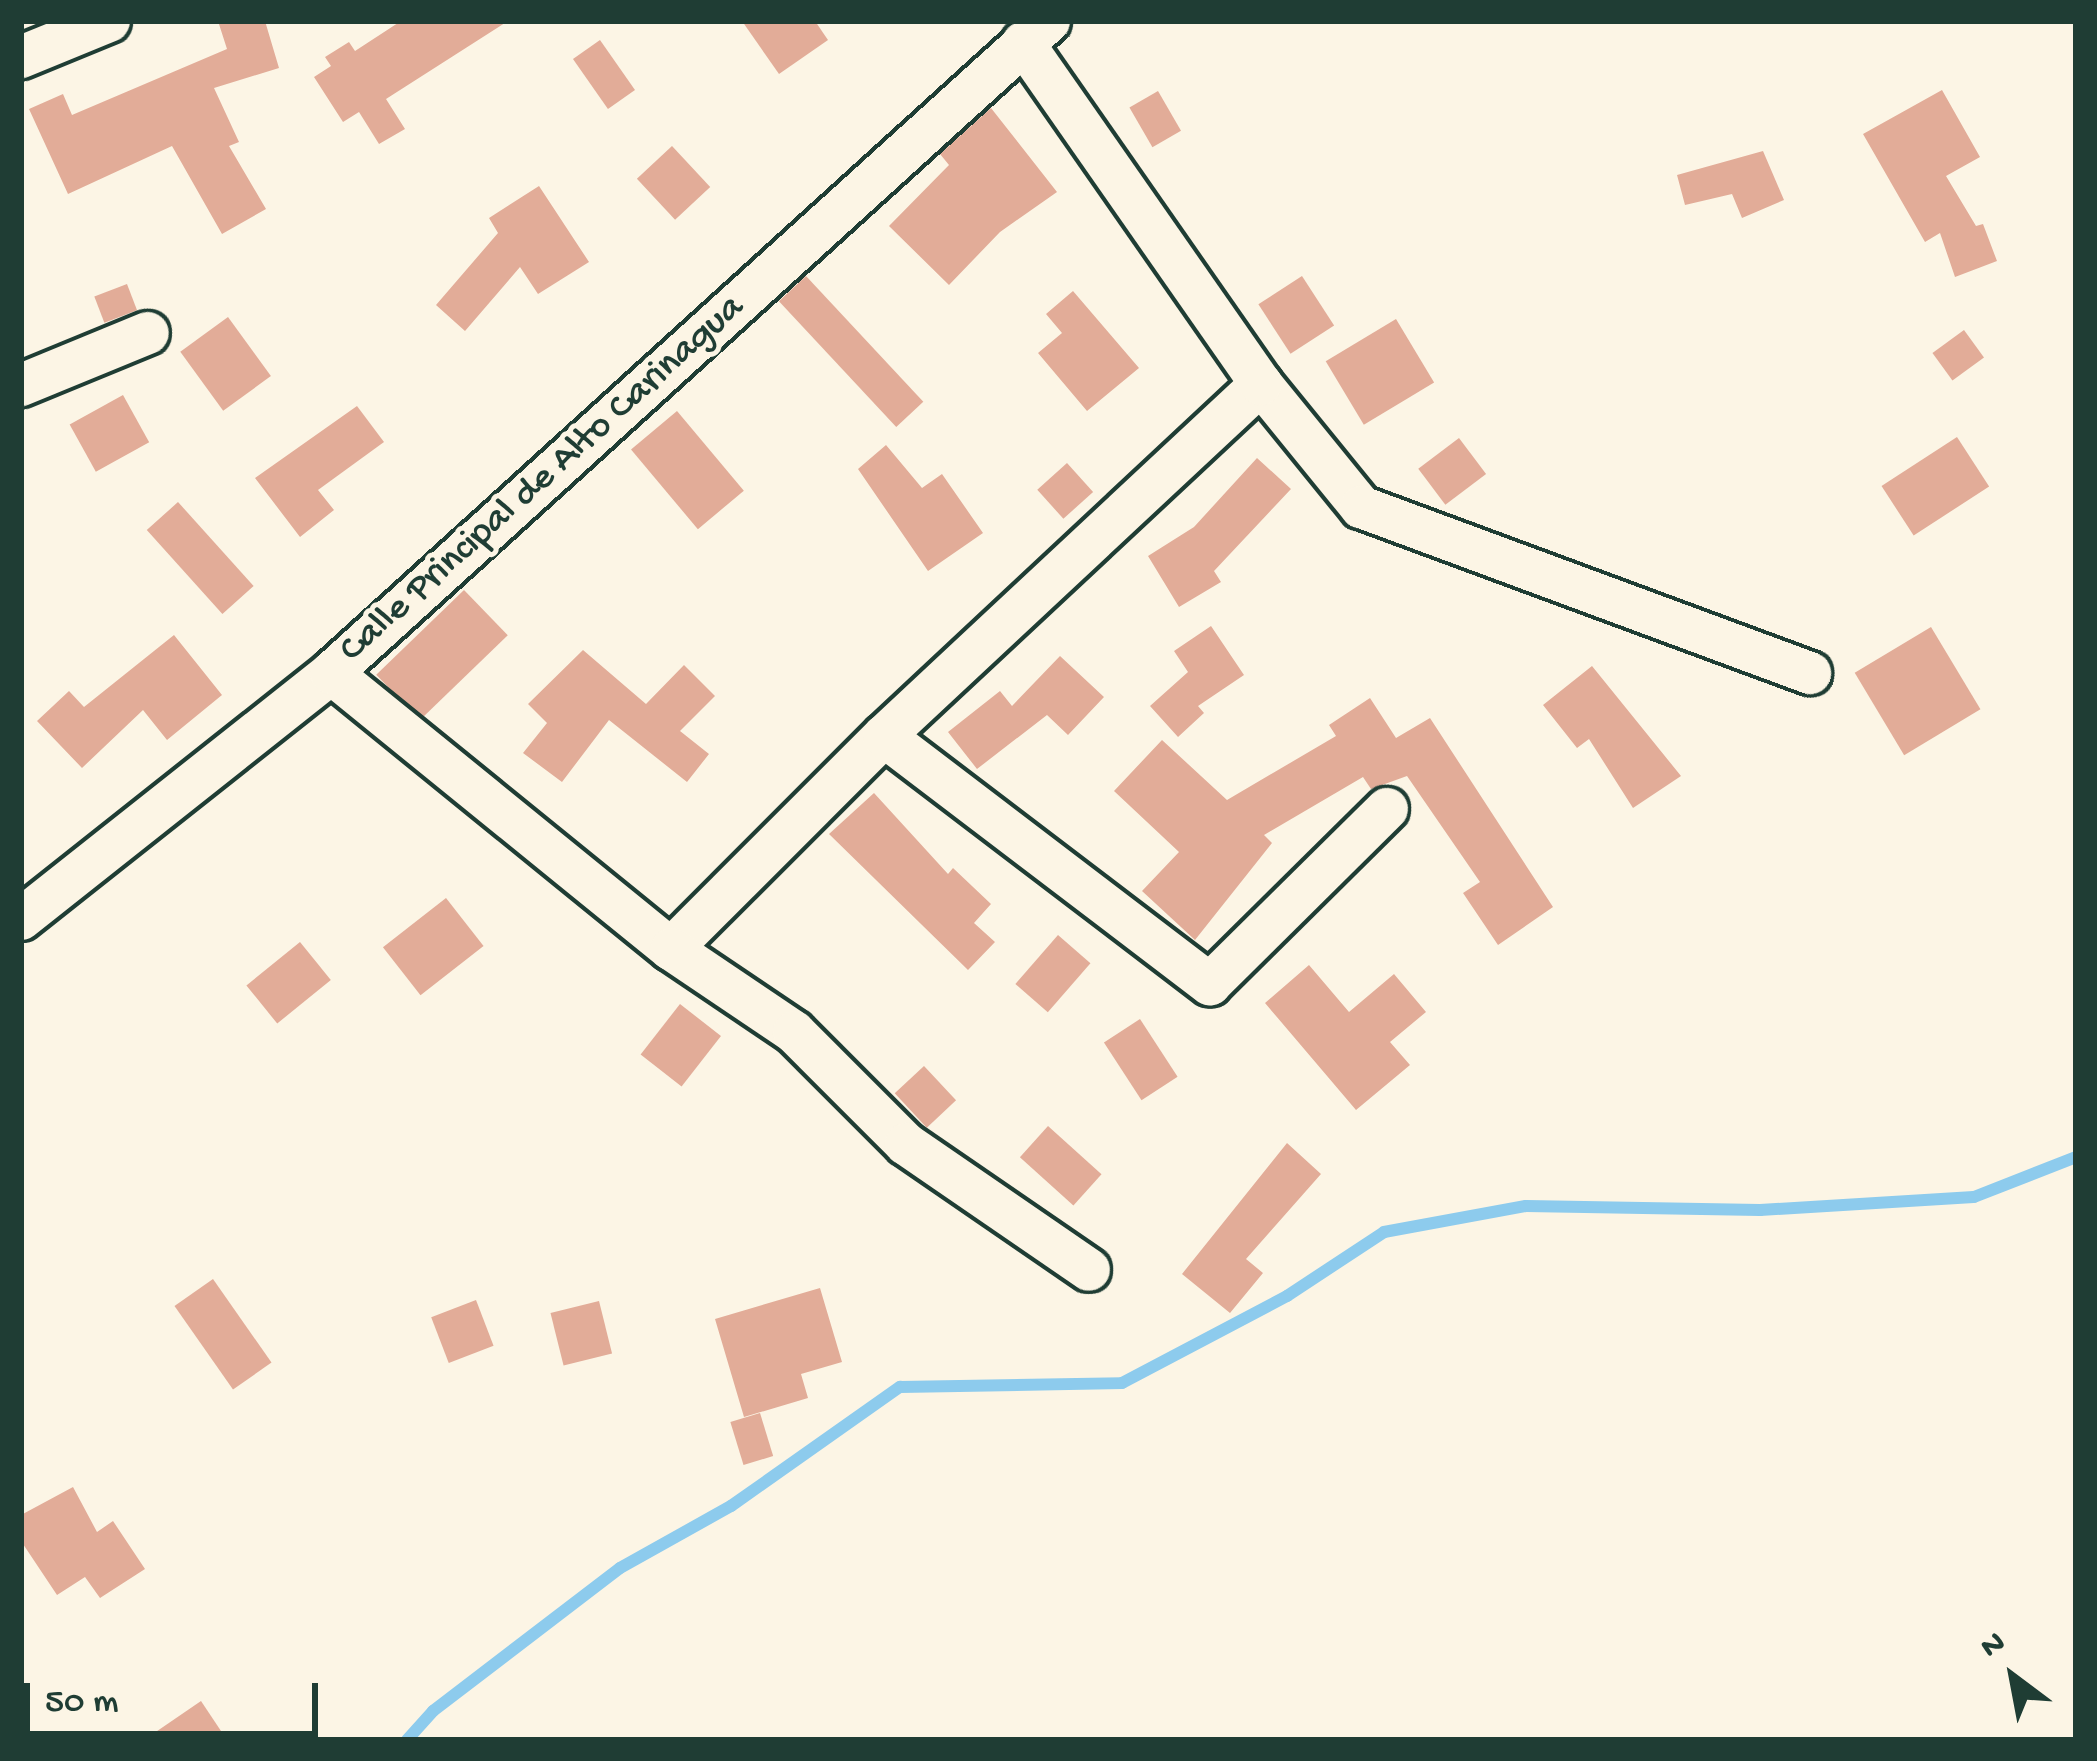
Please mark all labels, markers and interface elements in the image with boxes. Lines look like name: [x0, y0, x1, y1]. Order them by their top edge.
street label: Calle Principal de Alto Carinagua: [331, 286, 755, 674]
north arrow: [1953, 1617, 2073, 1737]
text: N: [1975, 1625, 2013, 1668]
scale bar: [30, 1659, 324, 1733]
text: 50 m: [45, 1682, 118, 1725]

